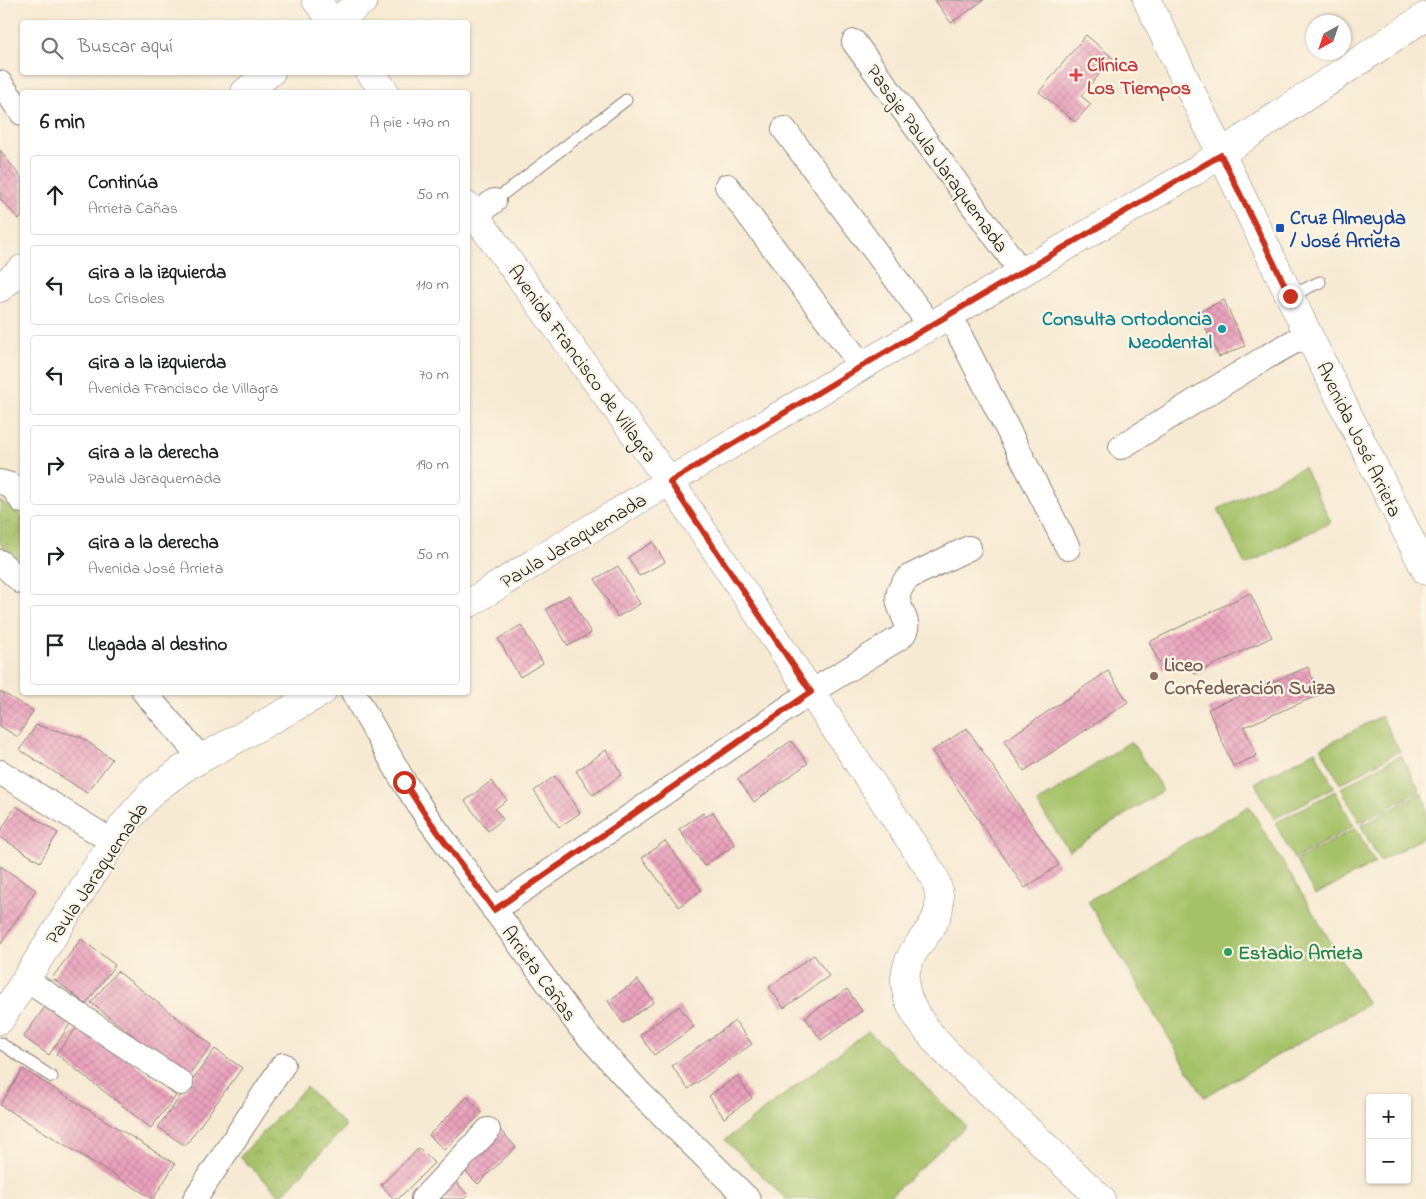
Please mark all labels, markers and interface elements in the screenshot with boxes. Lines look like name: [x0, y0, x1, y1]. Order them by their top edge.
north arrow: [1306, 15, 1351, 60]
search box: [20, 20, 470, 75]
icon: search: [38, 34, 66, 62]
text: Buscar aquí: [78, 34, 173, 61]
place label: Clínica Los Tiempos: [1087, 52, 1191, 104]
street label: Pasaje Paula Jaraquemada: [858, 59, 1014, 260]
marker: Clínica Los Tiempos: [1069, 68, 1083, 82]
text: 6 min: [40, 108, 85, 138]
text: A pie · 470 m: [369, 111, 450, 135]
text: Continúa: [88, 170, 158, 197]
icon: ahead: [41, 181, 69, 209]
text: 50 m: [417, 183, 449, 207]
text: Arrieta Cañas: [88, 197, 178, 221]
place label: Cruz Almeyda / José Arrieta: [1289, 205, 1406, 257]
marker: Cruz Almeyda / José Arrieta: [1274, 222, 1286, 234]
text: Gira a la izquierda: [88, 260, 226, 287]
street label: Avenida Francisco de Villagra: [498, 260, 663, 470]
icon: left: [41, 271, 69, 299]
text: 110 m: [415, 273, 449, 297]
route end: [1279, 285, 1302, 308]
text: Los Crisoles: [88, 287, 165, 311]
place label: Consulta Ortodoncia Neodental: [1042, 306, 1212, 358]
marker: Consulta Ortodoncia Neodental: [1216, 323, 1228, 335]
text: Gira a la izquierda: [88, 350, 226, 377]
street label: Avenida José Arrieta: [1308, 358, 1408, 522]
icon: left: [41, 361, 69, 389]
text: 70 m: [419, 363, 449, 387]
text: Avenida Francisco de Villagra: [88, 377, 278, 401]
text: Gira a la derecha: [88, 440, 219, 467]
icon: right: [41, 451, 69, 479]
text: 190 m: [416, 453, 449, 477]
text: Paula Jaraquemada: [88, 467, 221, 491]
street label: Paula Jaraquemada: [496, 487, 653, 597]
text: Gira a la derecha: [88, 530, 219, 557]
icon: right: [41, 541, 69, 569]
text: 50 m: [417, 543, 449, 567]
text: Avenida José Arrieta: [88, 557, 223, 581]
icon: arrive: [41, 631, 69, 659]
text: Llegada al destino: [88, 632, 227, 659]
place label: Liceo Confederación Suiza: [1164, 652, 1336, 704]
marker: Liceo Confederación Suiza: [1148, 670, 1160, 682]
route start: [393, 771, 416, 794]
street label: Paula Jaraquemada: [40, 797, 157, 951]
street label: Arrieta Cañas: [493, 920, 583, 1028]
place label: Estadio Arrieta: [1238, 940, 1363, 969]
marker: Estadio Arrieta: [1222, 946, 1234, 958]
map controls: [1366, 1094, 1411, 1184]
button: +: [1366, 1094, 1411, 1139]
button: −: [1366, 1139, 1411, 1184]

